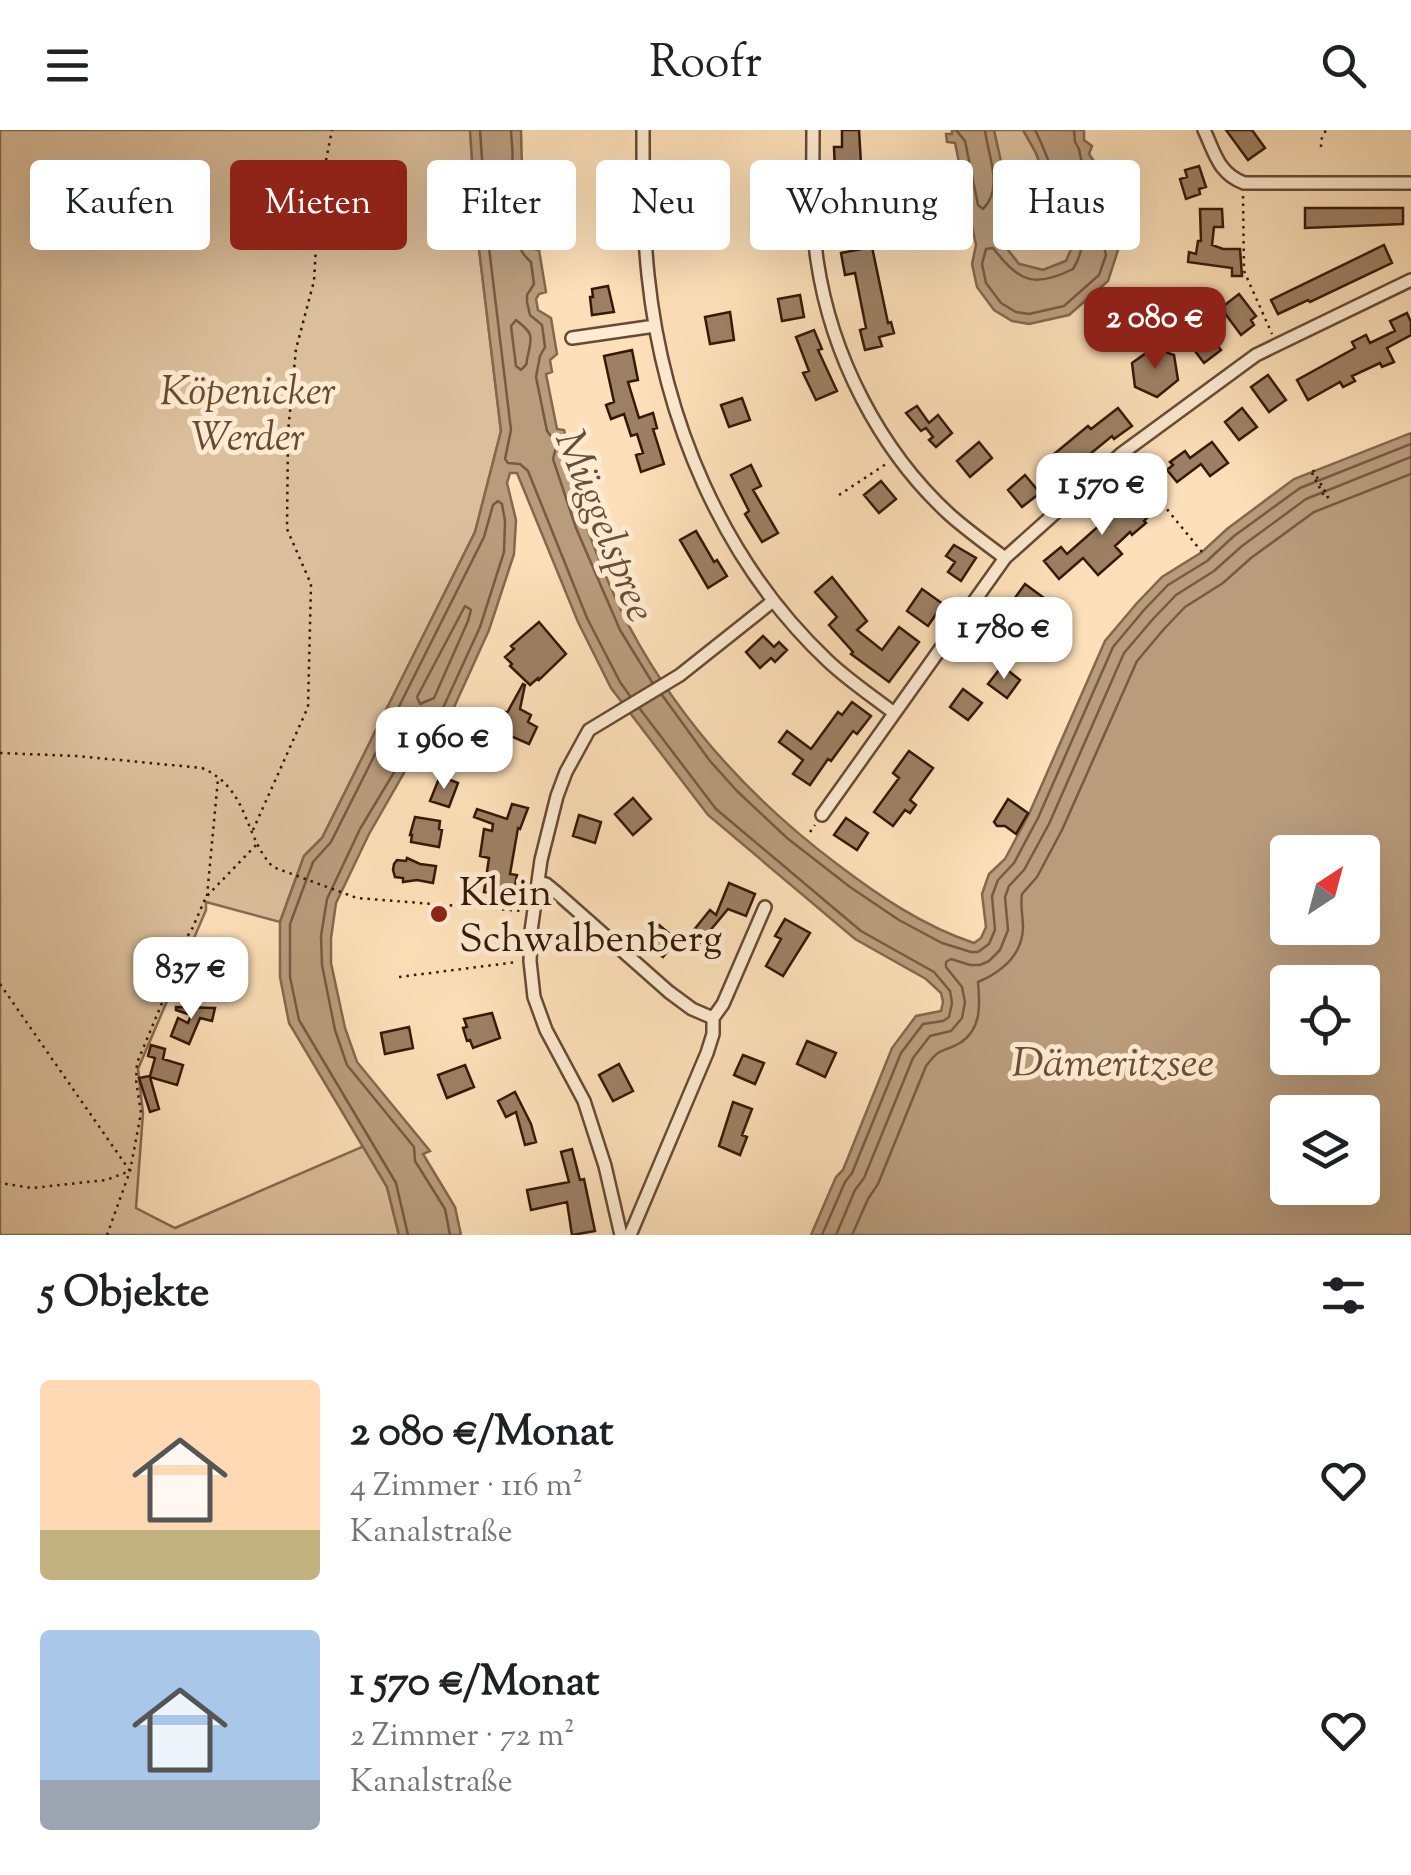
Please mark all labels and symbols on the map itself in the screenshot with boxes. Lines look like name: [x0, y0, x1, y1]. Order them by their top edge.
pin: 2 080 €: [1063, 287, 1247, 372]
park label: Köpenicker Werder: [160, 366, 336, 469]
water label: Müggelspree: [537, 422, 668, 632]
pin: 1 570 €: [1010, 453, 1194, 538]
pin: 1 780 €: [912, 597, 1096, 682]
pin: 1 960 €: [352, 707, 536, 792]
north arrow: [1270, 835, 1380, 945]
place label: Klein Schwalbenberg: [459, 867, 722, 970]
marker: Klein Schwalbenberg: [428, 903, 450, 925]
pin: 837 €: [121, 937, 261, 1022]
water label: Dämeritzsee: [1012, 1036, 1214, 1096]

